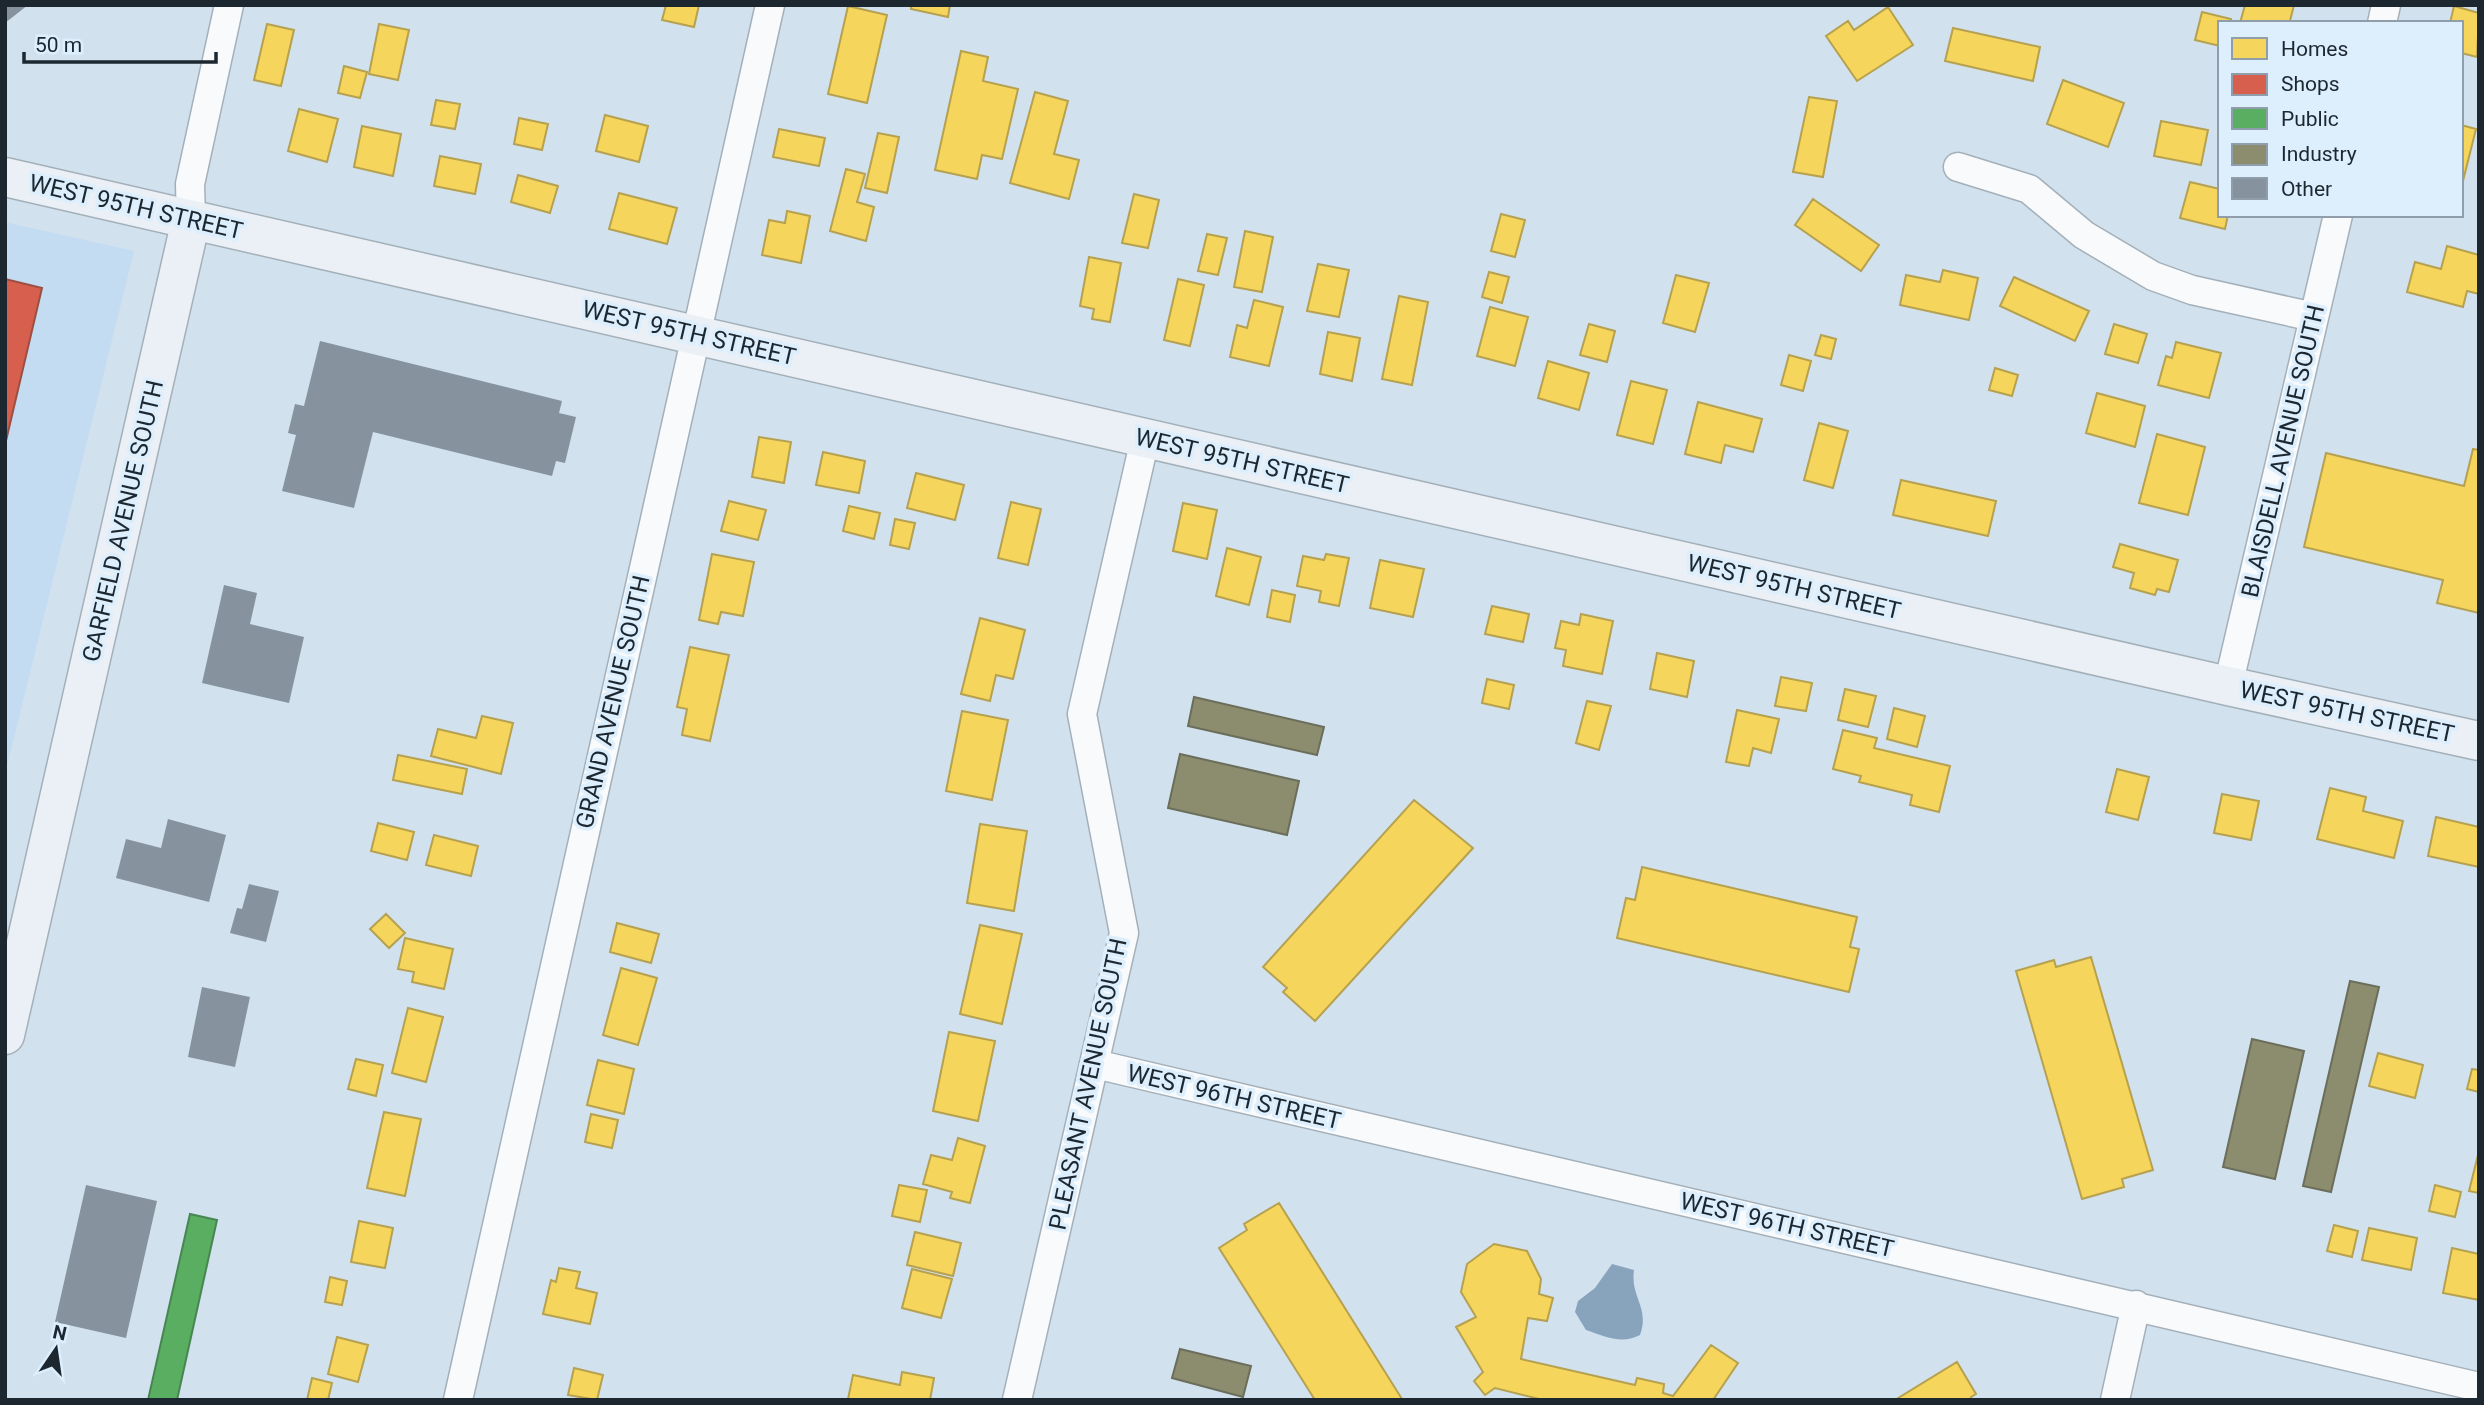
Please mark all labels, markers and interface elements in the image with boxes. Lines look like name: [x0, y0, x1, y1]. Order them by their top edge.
scale bar: [24, 21, 217, 65]
legend: [2218, 21, 2463, 217]
text: 50 m: [35, 33, 82, 57]
text: Homes: [2281, 37, 2348, 61]
text: Shops: [2281, 72, 2340, 96]
text: Public: [2281, 107, 2339, 131]
text: Industry: [2281, 142, 2357, 166]
street label: WEST 95TH STREET: [26, 169, 246, 245]
text: Other: [2281, 177, 2332, 201]
street label: WEST 95TH STREET: [579, 295, 799, 371]
street label: BLAISDELL AVENUE SOUTH: [2236, 302, 2330, 600]
street label: GARFIELD AVENUE SOUTH: [77, 377, 169, 665]
street label: WEST 95TH STREET: [1132, 423, 1352, 499]
street label: WEST 95TH STREET: [1684, 549, 1904, 625]
street label: GRAND AVENUE SOUTH: [570, 573, 656, 831]
street label: WEST 95TH STREET: [2237, 676, 2457, 748]
street label: PLEASANT AVENUE SOUTH: [1043, 936, 1133, 1232]
street label: WEST 96TH STREET: [1124, 1059, 1344, 1135]
street label: WEST 96TH STREET: [1677, 1187, 1897, 1263]
north arrow: [21, 1314, 91, 1384]
text: N: [51, 1320, 69, 1346]

